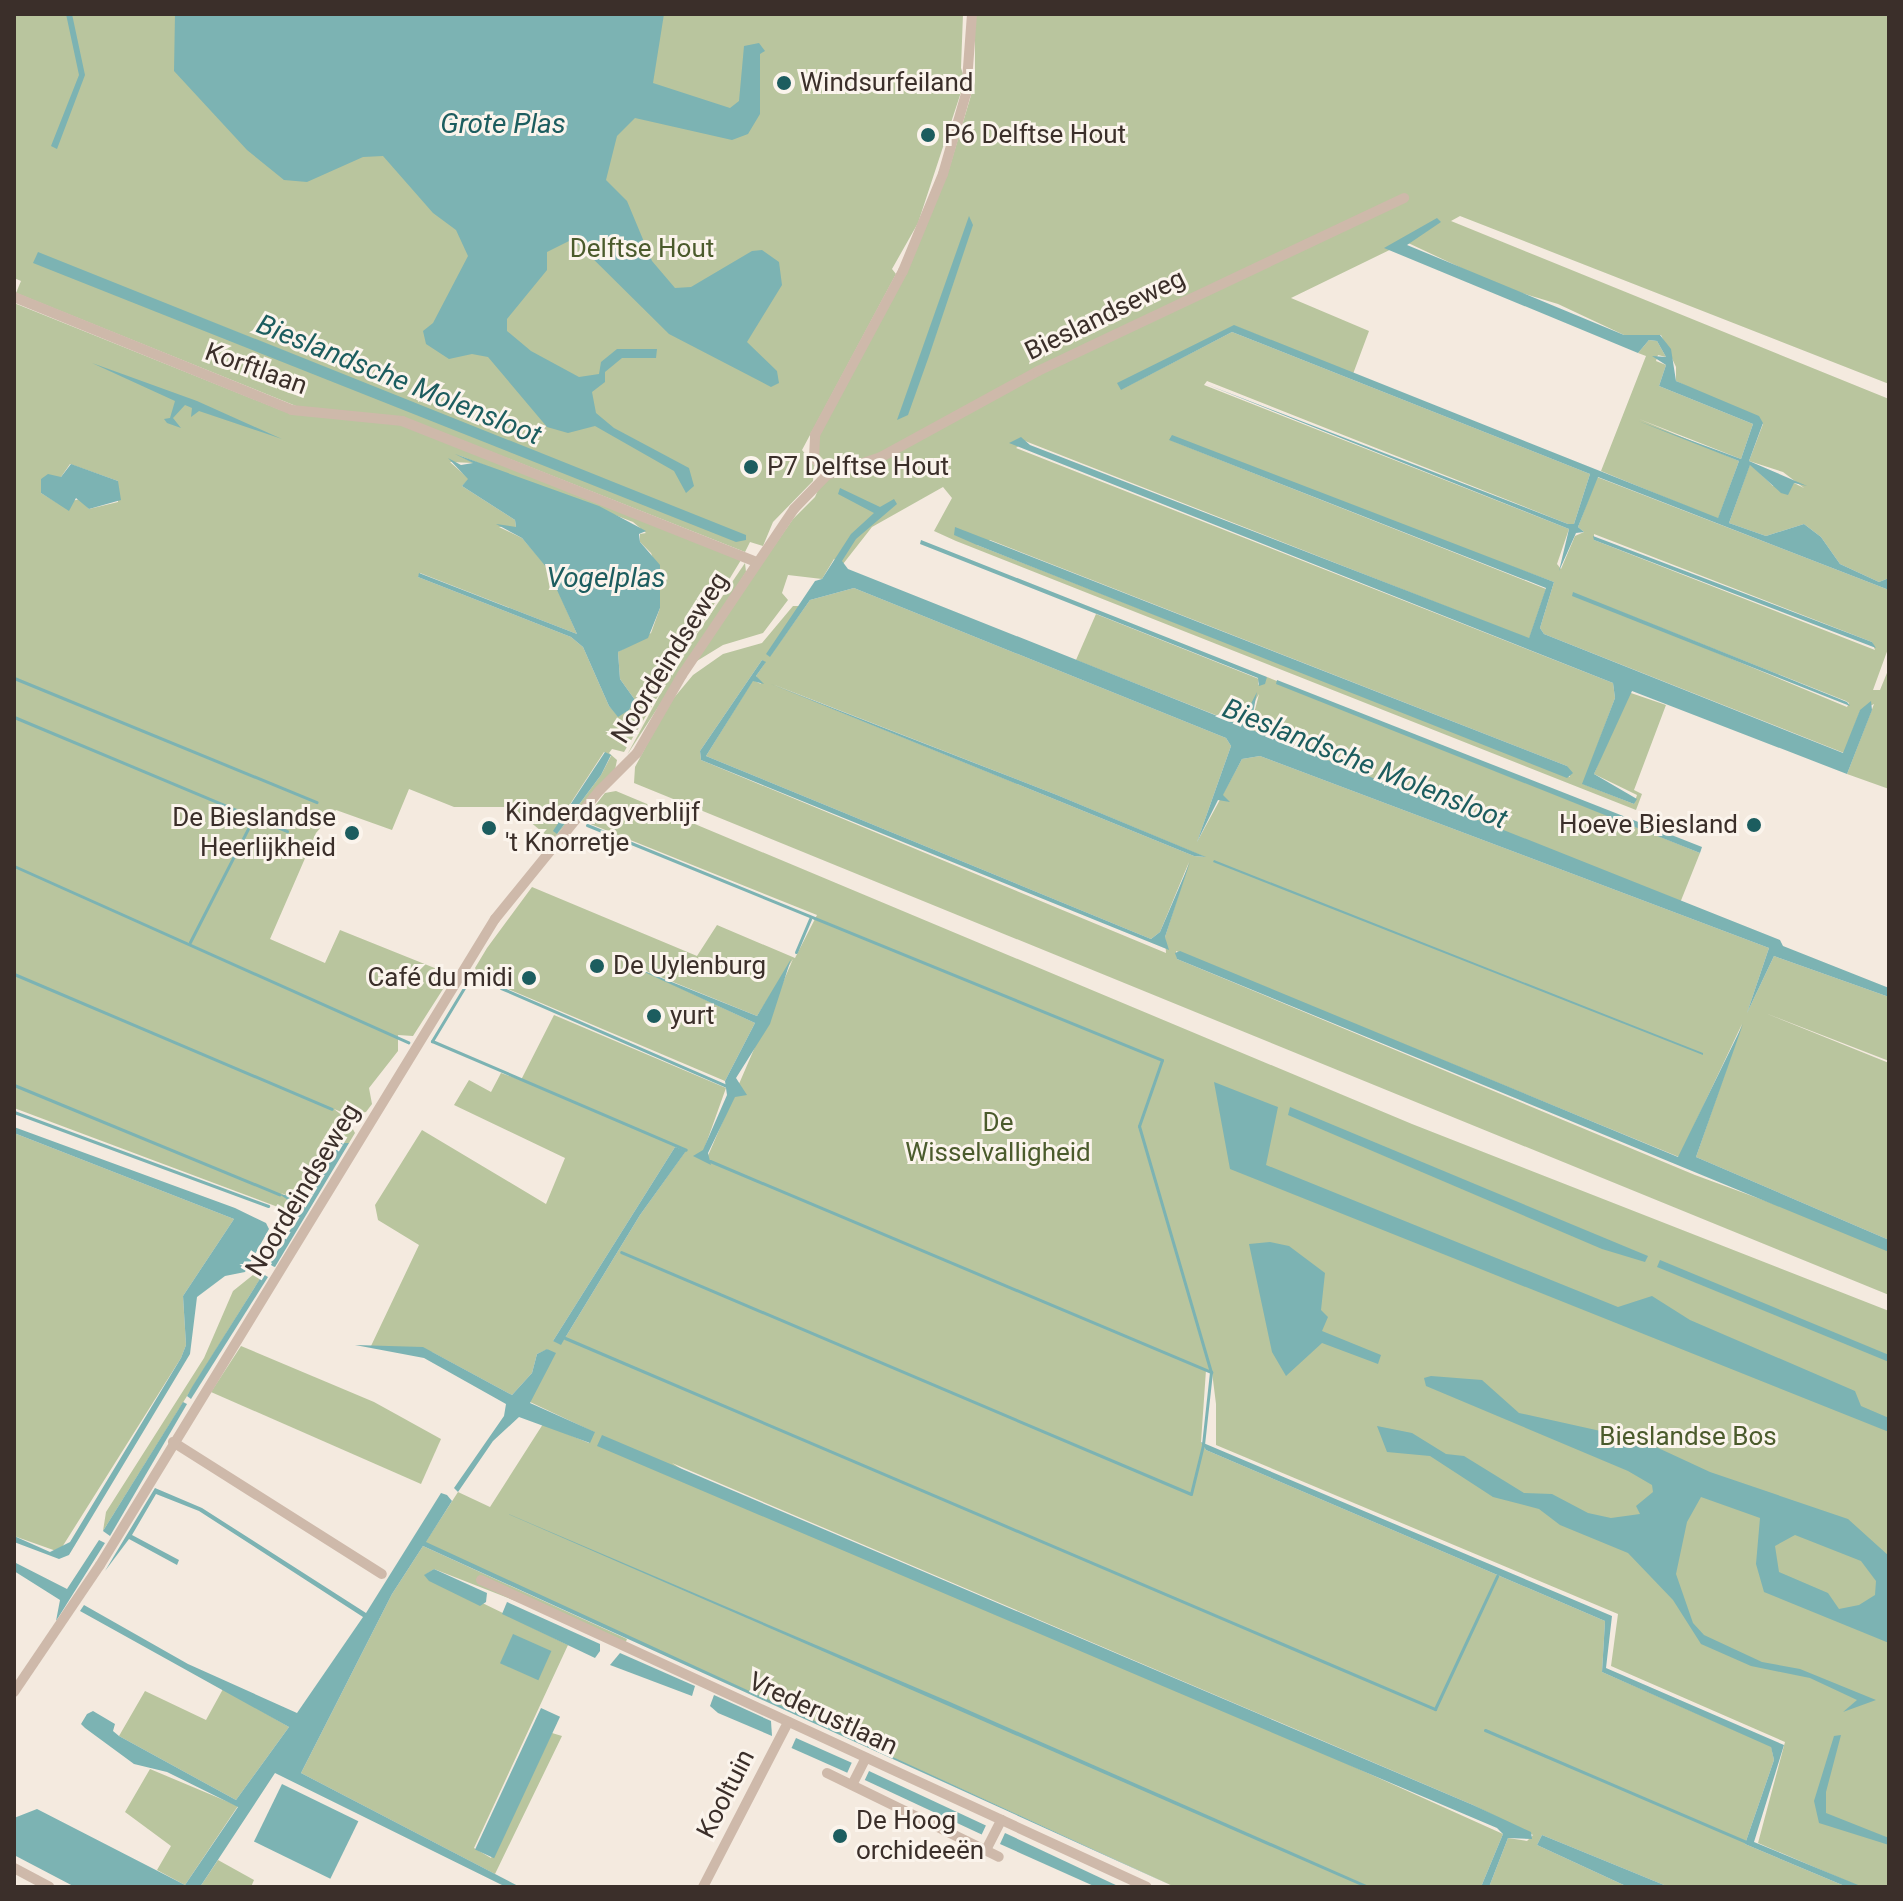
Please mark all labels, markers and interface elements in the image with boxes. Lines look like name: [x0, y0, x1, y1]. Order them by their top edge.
place label: Windsurfeiland: [800, 67, 973, 99]
marker: Windsurfeiland: [775, 74, 793, 92]
water label: Grote Plas: [440, 107, 566, 141]
place label: P6 Delftse Hout: [944, 119, 1126, 151]
marker: P6 Delftse Hout: [919, 126, 937, 144]
park label: Delftse Hout: [570, 233, 714, 265]
street label: Bieslandseweg: [1020, 263, 1190, 367]
water label: Bieslandsche Molensloot: [252, 308, 546, 452]
street label: Korftlaan: [201, 336, 311, 402]
place label: P7 Delftse Hout: [767, 451, 949, 483]
marker: P7 Delftse Hout: [742, 458, 760, 476]
water label: Vogelplas: [546, 561, 666, 595]
street label: Noordeindseweg: [605, 567, 735, 749]
water label: Bieslandsche Molensloot: [1218, 692, 1512, 836]
place label: Kinderdagverblijf 't Knorretje: [505, 797, 700, 858]
place label: De Bieslandse Heerlijkheid: [172, 802, 336, 864]
place label: Hoeve Biesland: [1559, 809, 1738, 841]
marker: Hoeve Biesland: [1745, 816, 1763, 834]
marker: Kinderdagverblijf 't Knorretje: [480, 819, 498, 837]
marker: De Bieslandse Heerlijkheid: [343, 824, 361, 842]
place label: De Uylenburg: [613, 950, 766, 982]
marker: De Uylenburg: [588, 957, 606, 975]
place label: Café du midi: [367, 962, 513, 994]
marker: Café du midi: [520, 969, 538, 987]
place label: yurt: [670, 1000, 715, 1032]
marker: yurt: [645, 1007, 663, 1025]
street label: Noordeindseweg: [239, 1098, 367, 1282]
park label: De Wisselvalligheid: [905, 1107, 1091, 1168]
park label: Bieslandse Bos: [1599, 1421, 1777, 1453]
street label: Vrederustlaan: [743, 1666, 903, 1762]
street label: Kooltuin: [690, 1744, 762, 1844]
place label: De Hoog orchideeën: [856, 1805, 984, 1866]
marker: De Hoog orchideeën: [831, 1827, 849, 1845]

